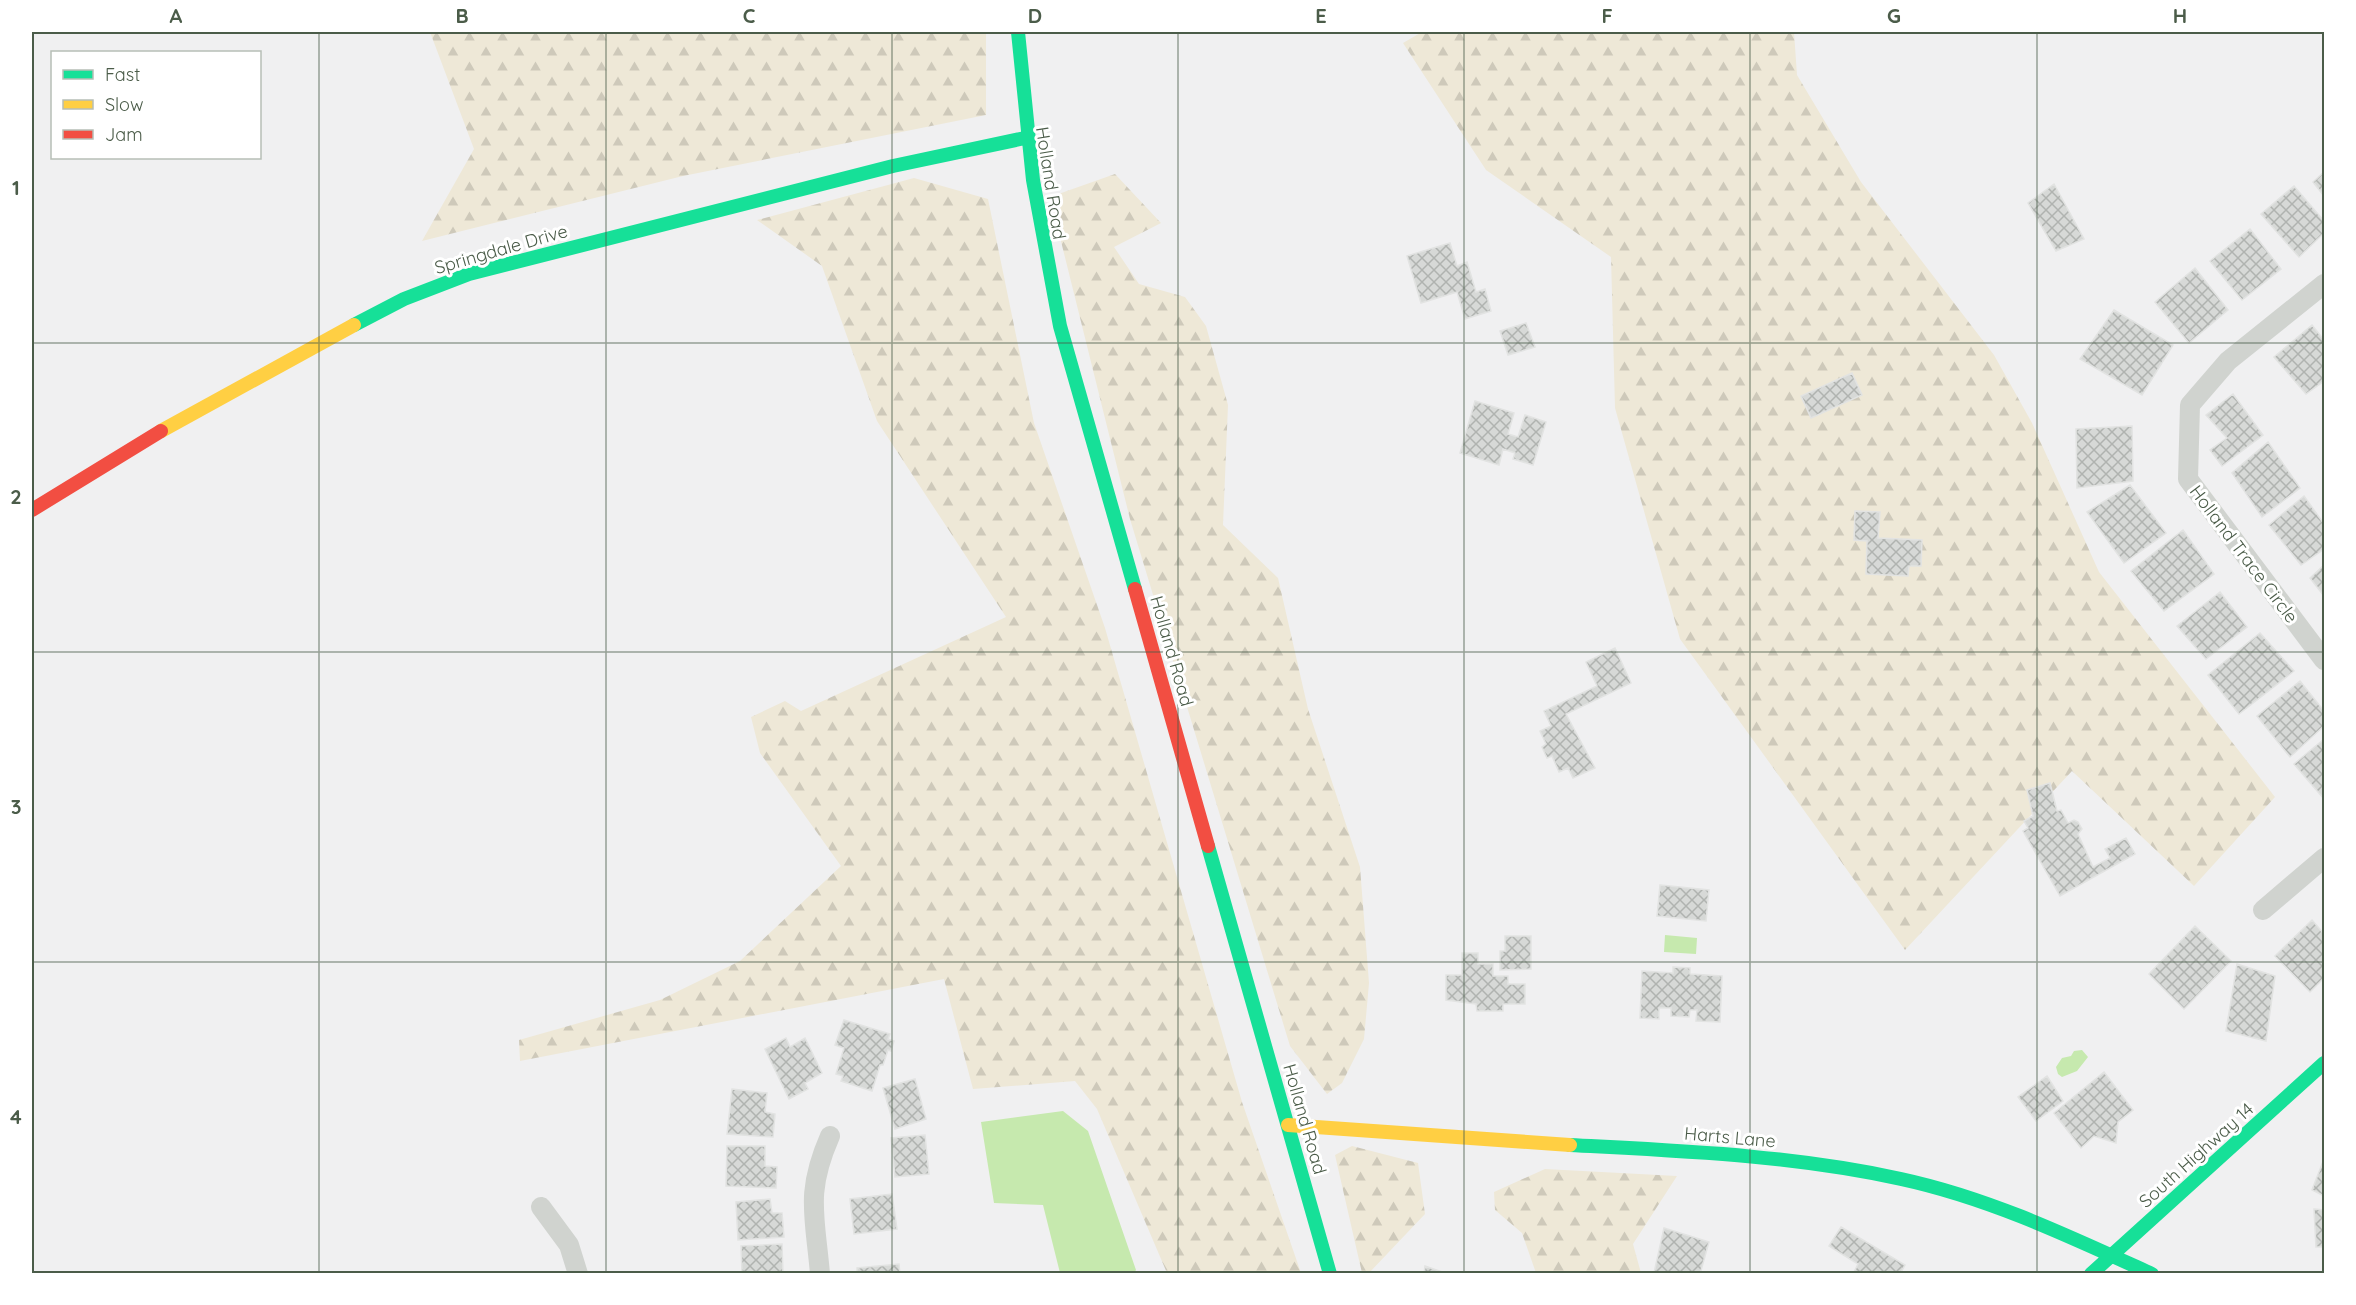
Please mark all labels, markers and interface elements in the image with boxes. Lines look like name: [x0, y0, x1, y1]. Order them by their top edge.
text: A: [170, 3, 183, 28]
text: B: [455, 3, 469, 28]
text: C: [743, 3, 756, 28]
text: D: [1028, 3, 1042, 28]
text: E: [1315, 3, 1327, 28]
text: F: [1601, 3, 1613, 28]
text: G: [1887, 3, 1901, 28]
text: H: [2173, 3, 2187, 28]
legend: [51, 51, 261, 159]
text: Fast: [105, 63, 140, 86]
text: Slow: [105, 93, 143, 116]
text: Jam: [105, 123, 143, 146]
street label: Holland Road: [1031, 125, 1071, 241]
text: 1: [12, 175, 20, 200]
street label: Springdale Drive: [432, 219, 570, 279]
street label: Holland Trace Circle: [2185, 481, 2303, 627]
text: 2: [10, 484, 22, 509]
street label: Holland Road: [1145, 593, 1199, 709]
text: 3: [11, 794, 21, 819]
street label: Holland Road: [1278, 1061, 1332, 1177]
street label: South Highway 14: [2134, 1098, 2258, 1212]
text: 4: [10, 1104, 22, 1129]
street label: Harts Lane: [1683, 1122, 1777, 1152]

